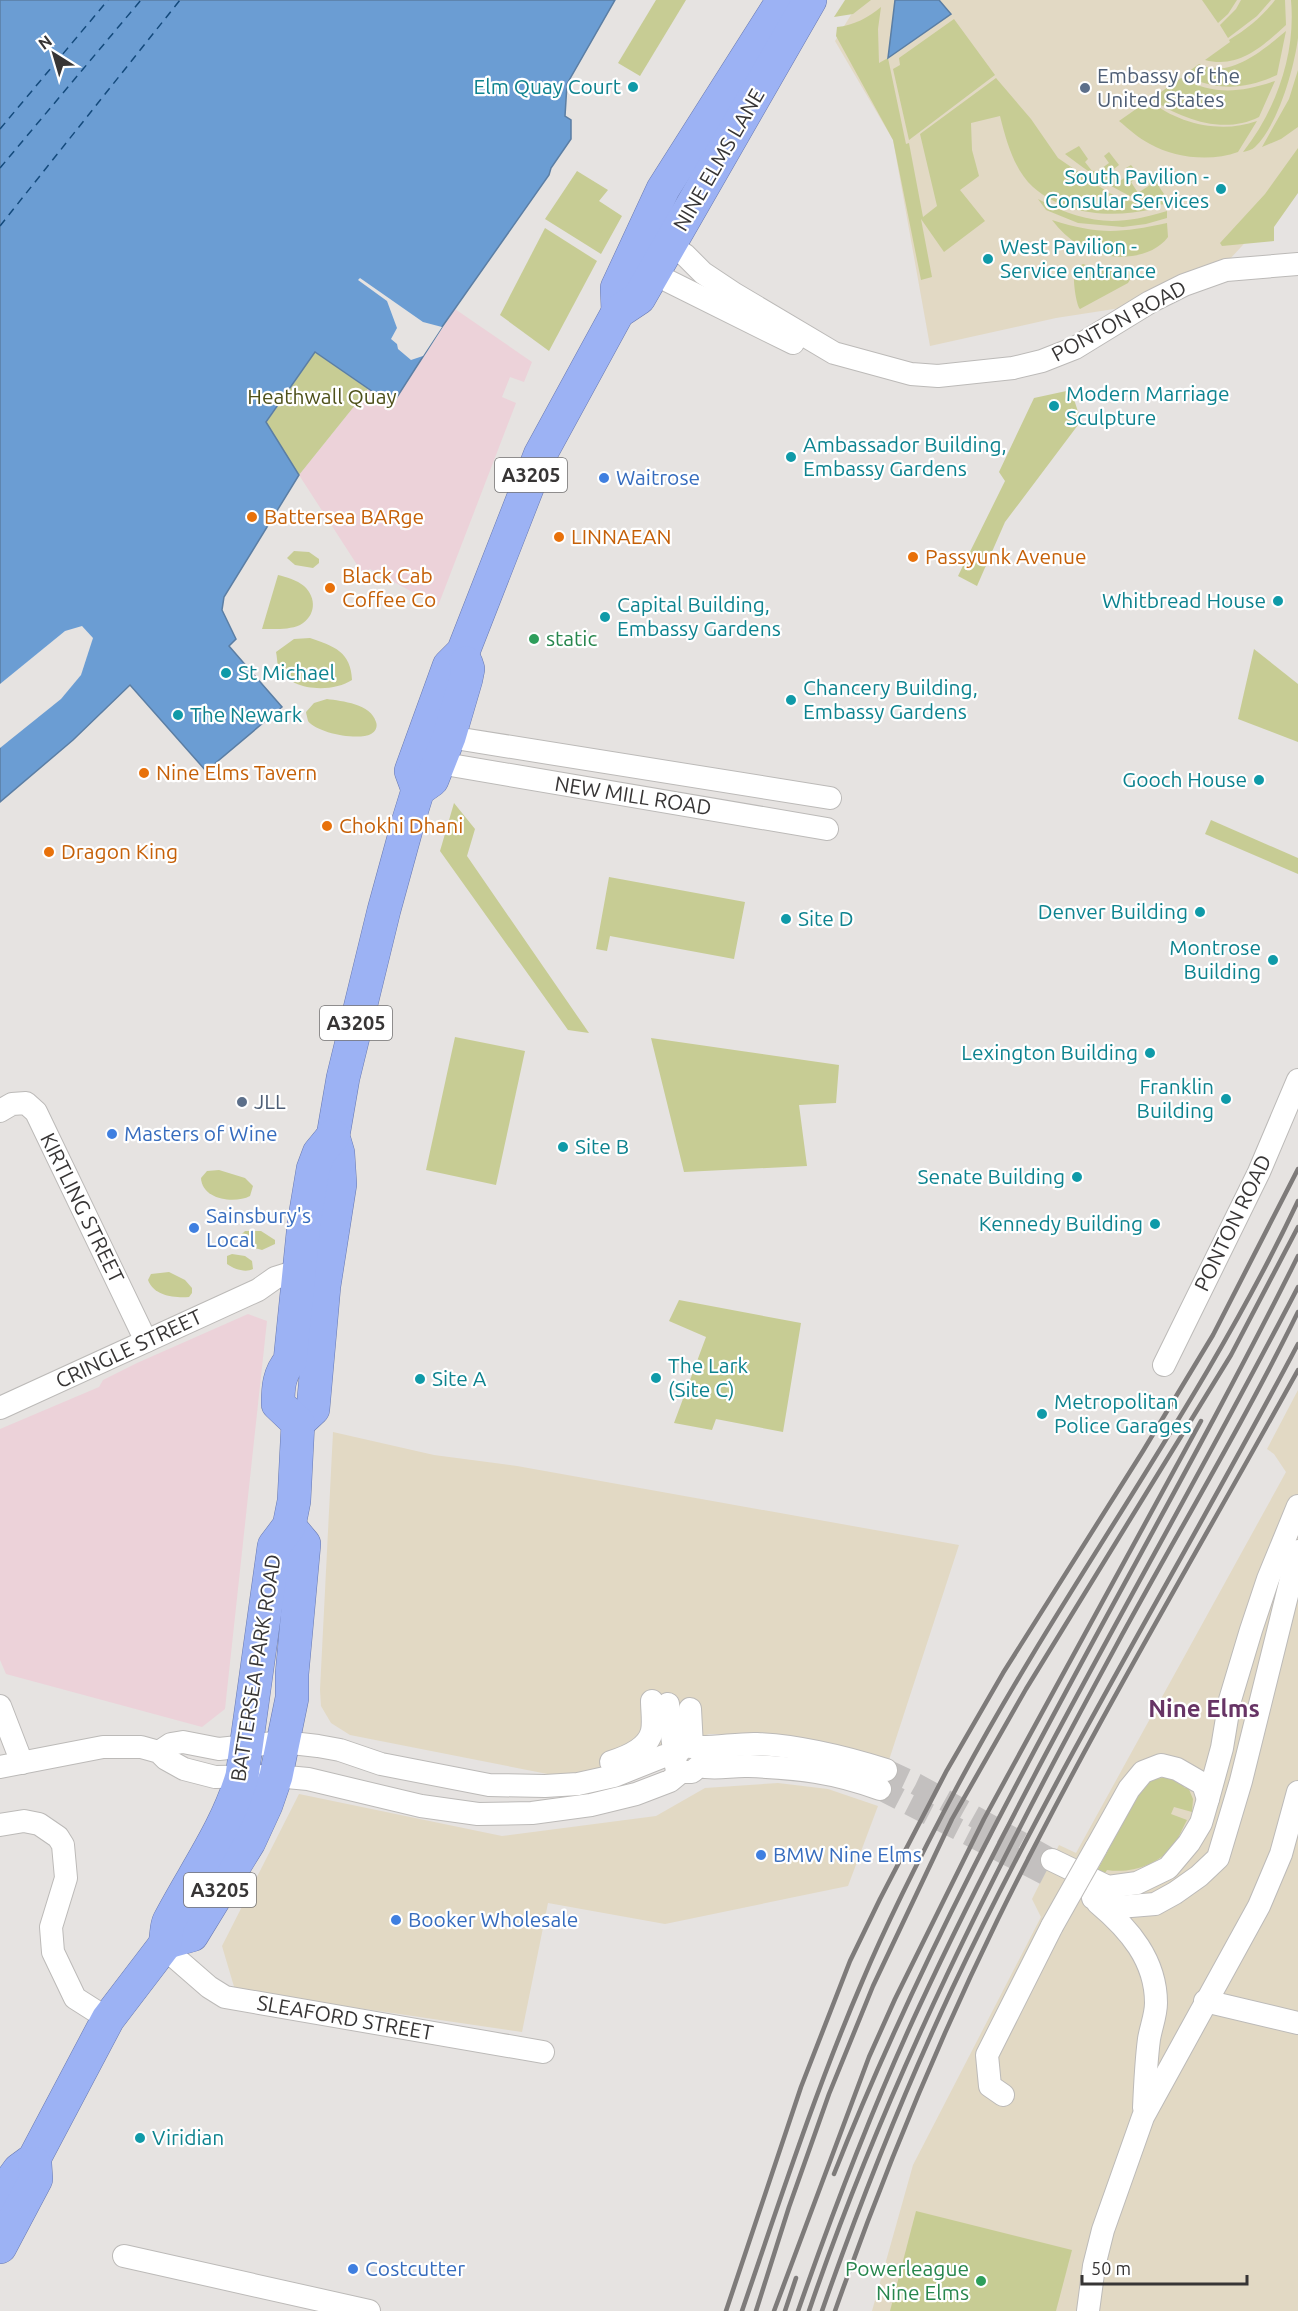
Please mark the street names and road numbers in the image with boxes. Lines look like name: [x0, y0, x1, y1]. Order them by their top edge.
street label: NINE ELMS LANE: [668, 84, 769, 235]
street label: PONTON ROAD: [1047, 275, 1190, 366]
road number: A3205: [495, 458, 567, 492]
street label: NEW MILL ROAD: [553, 771, 713, 819]
road number: A3205: [320, 1006, 392, 1040]
street label: KIRTLING STREET: [36, 1129, 130, 1287]
street label: PONTON ROAD: [1189, 1150, 1276, 1295]
street label: CRINGLE STREET: [52, 1304, 206, 1392]
street label: BATTERSEA PARK ROAD: [225, 1552, 285, 1783]
road number: A3205: [184, 1873, 256, 1907]
street label: SLEAFORD STREET: [255, 1990, 435, 2044]

